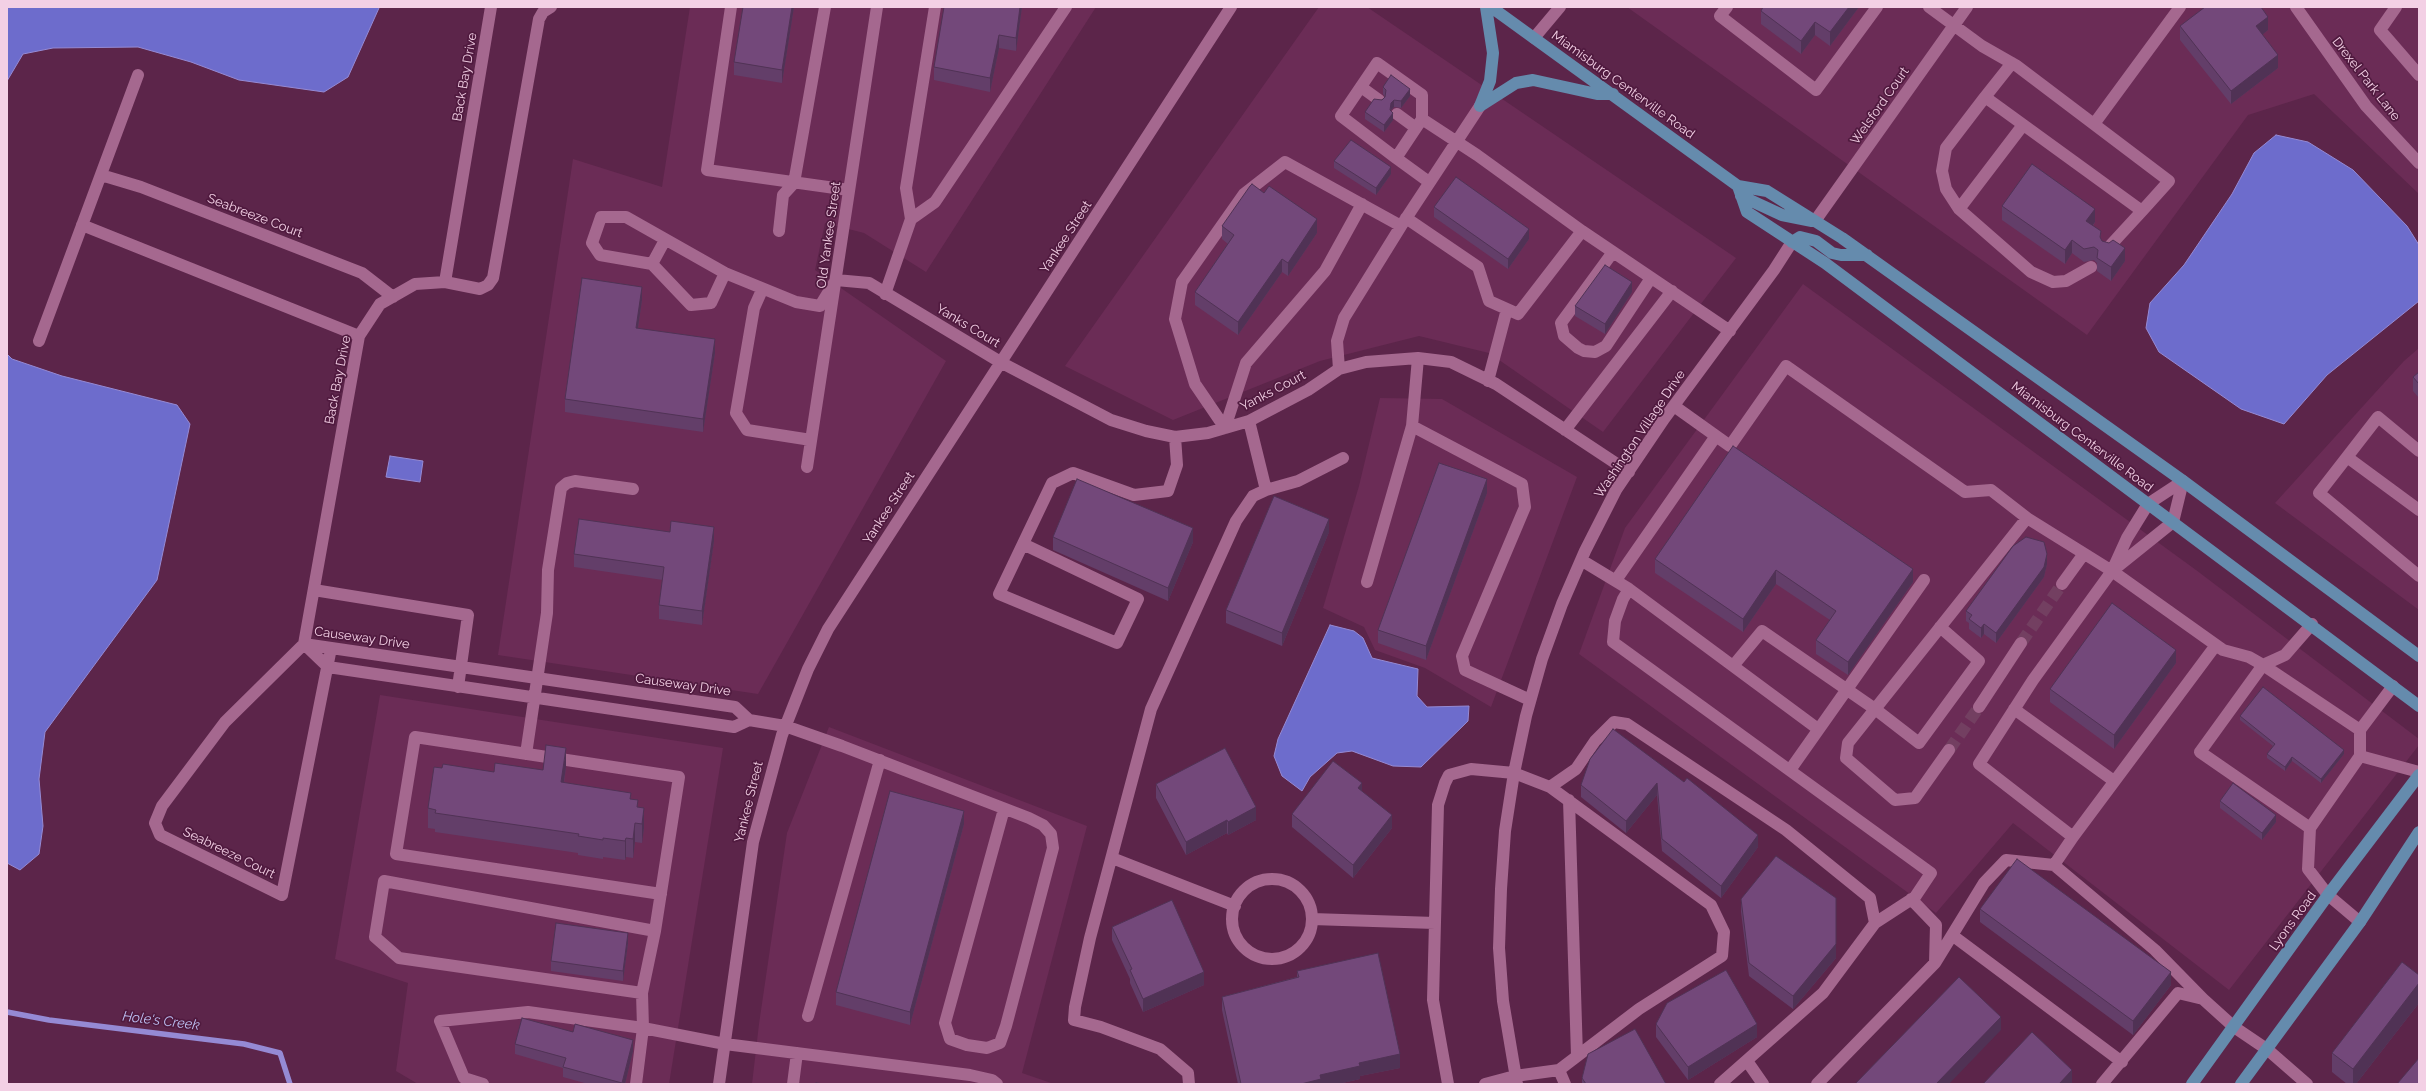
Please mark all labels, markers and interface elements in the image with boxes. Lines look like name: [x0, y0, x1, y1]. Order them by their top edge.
street label: Miamisburg Centerville Road: [1548, 28, 1698, 142]
street label: Back Bay Drive: [450, 31, 480, 123]
street label: Drexel Park Lane: [2329, 34, 2403, 124]
street label: Welsford Court: [1847, 64, 1913, 148]
street label: Old Yankee Street: [814, 181, 844, 289]
street label: Seabreeze Court: [205, 191, 305, 241]
street label: Yankee Street: [1037, 198, 1095, 276]
street label: Yanks Court: [933, 301, 1003, 351]
street label: Back Bay Drive: [322, 334, 354, 426]
street label: Yanks Court: [1238, 367, 1308, 415]
street label: Washington Village Drive: [1591, 367, 1689, 501]
street label: Miamisburg Centerville Road: [2008, 379, 2156, 495]
street label: Yankee Street: [860, 469, 918, 547]
street label: Causeway Drive: [313, 624, 411, 652]
street label: Causeway Drive: [634, 671, 732, 699]
street label: Yankee Street: [731, 760, 767, 844]
street label: Seabreeze Court: [180, 824, 278, 882]
street label: Lyons Road: [2266, 888, 2320, 954]
water label: Hole's Creek: [121, 1008, 201, 1034]

